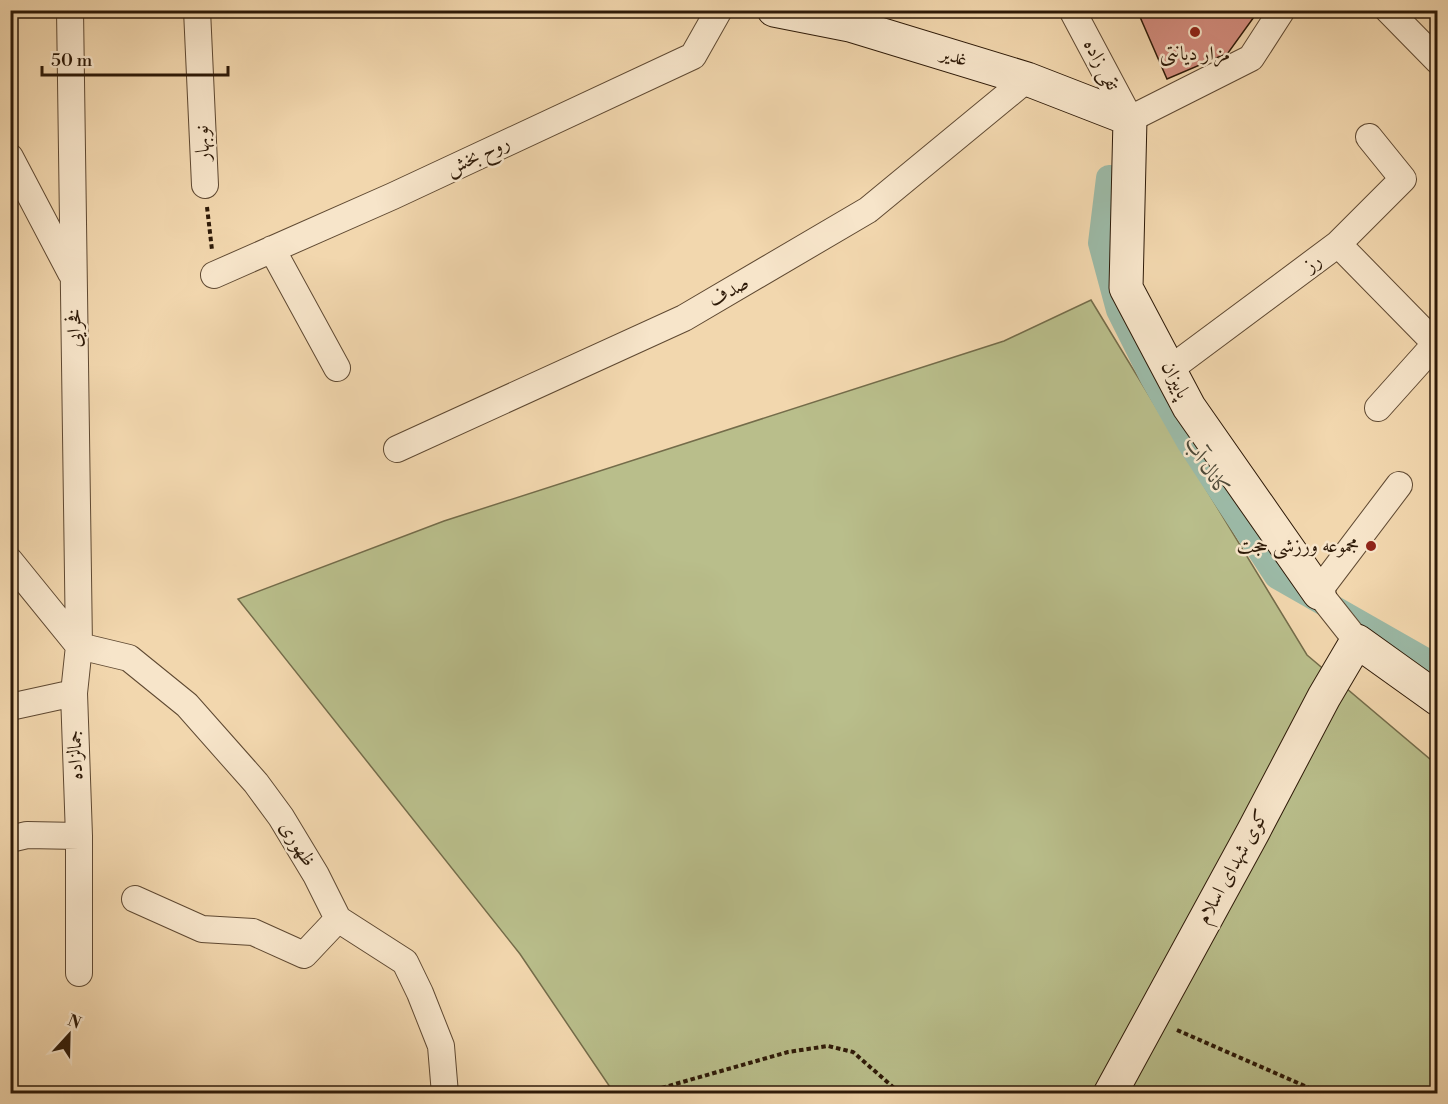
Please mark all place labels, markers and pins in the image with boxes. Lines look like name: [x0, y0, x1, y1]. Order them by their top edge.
marker: مزار دیانتی: [1188, 25, 1202, 39]
place label: مزار دیانتی: [1160, 42, 1230, 67]
place label: مجموعه ورزشی حجت: [1237, 534, 1359, 560]
marker: مجموعه ورزشی حجت: [1364, 539, 1378, 553]

